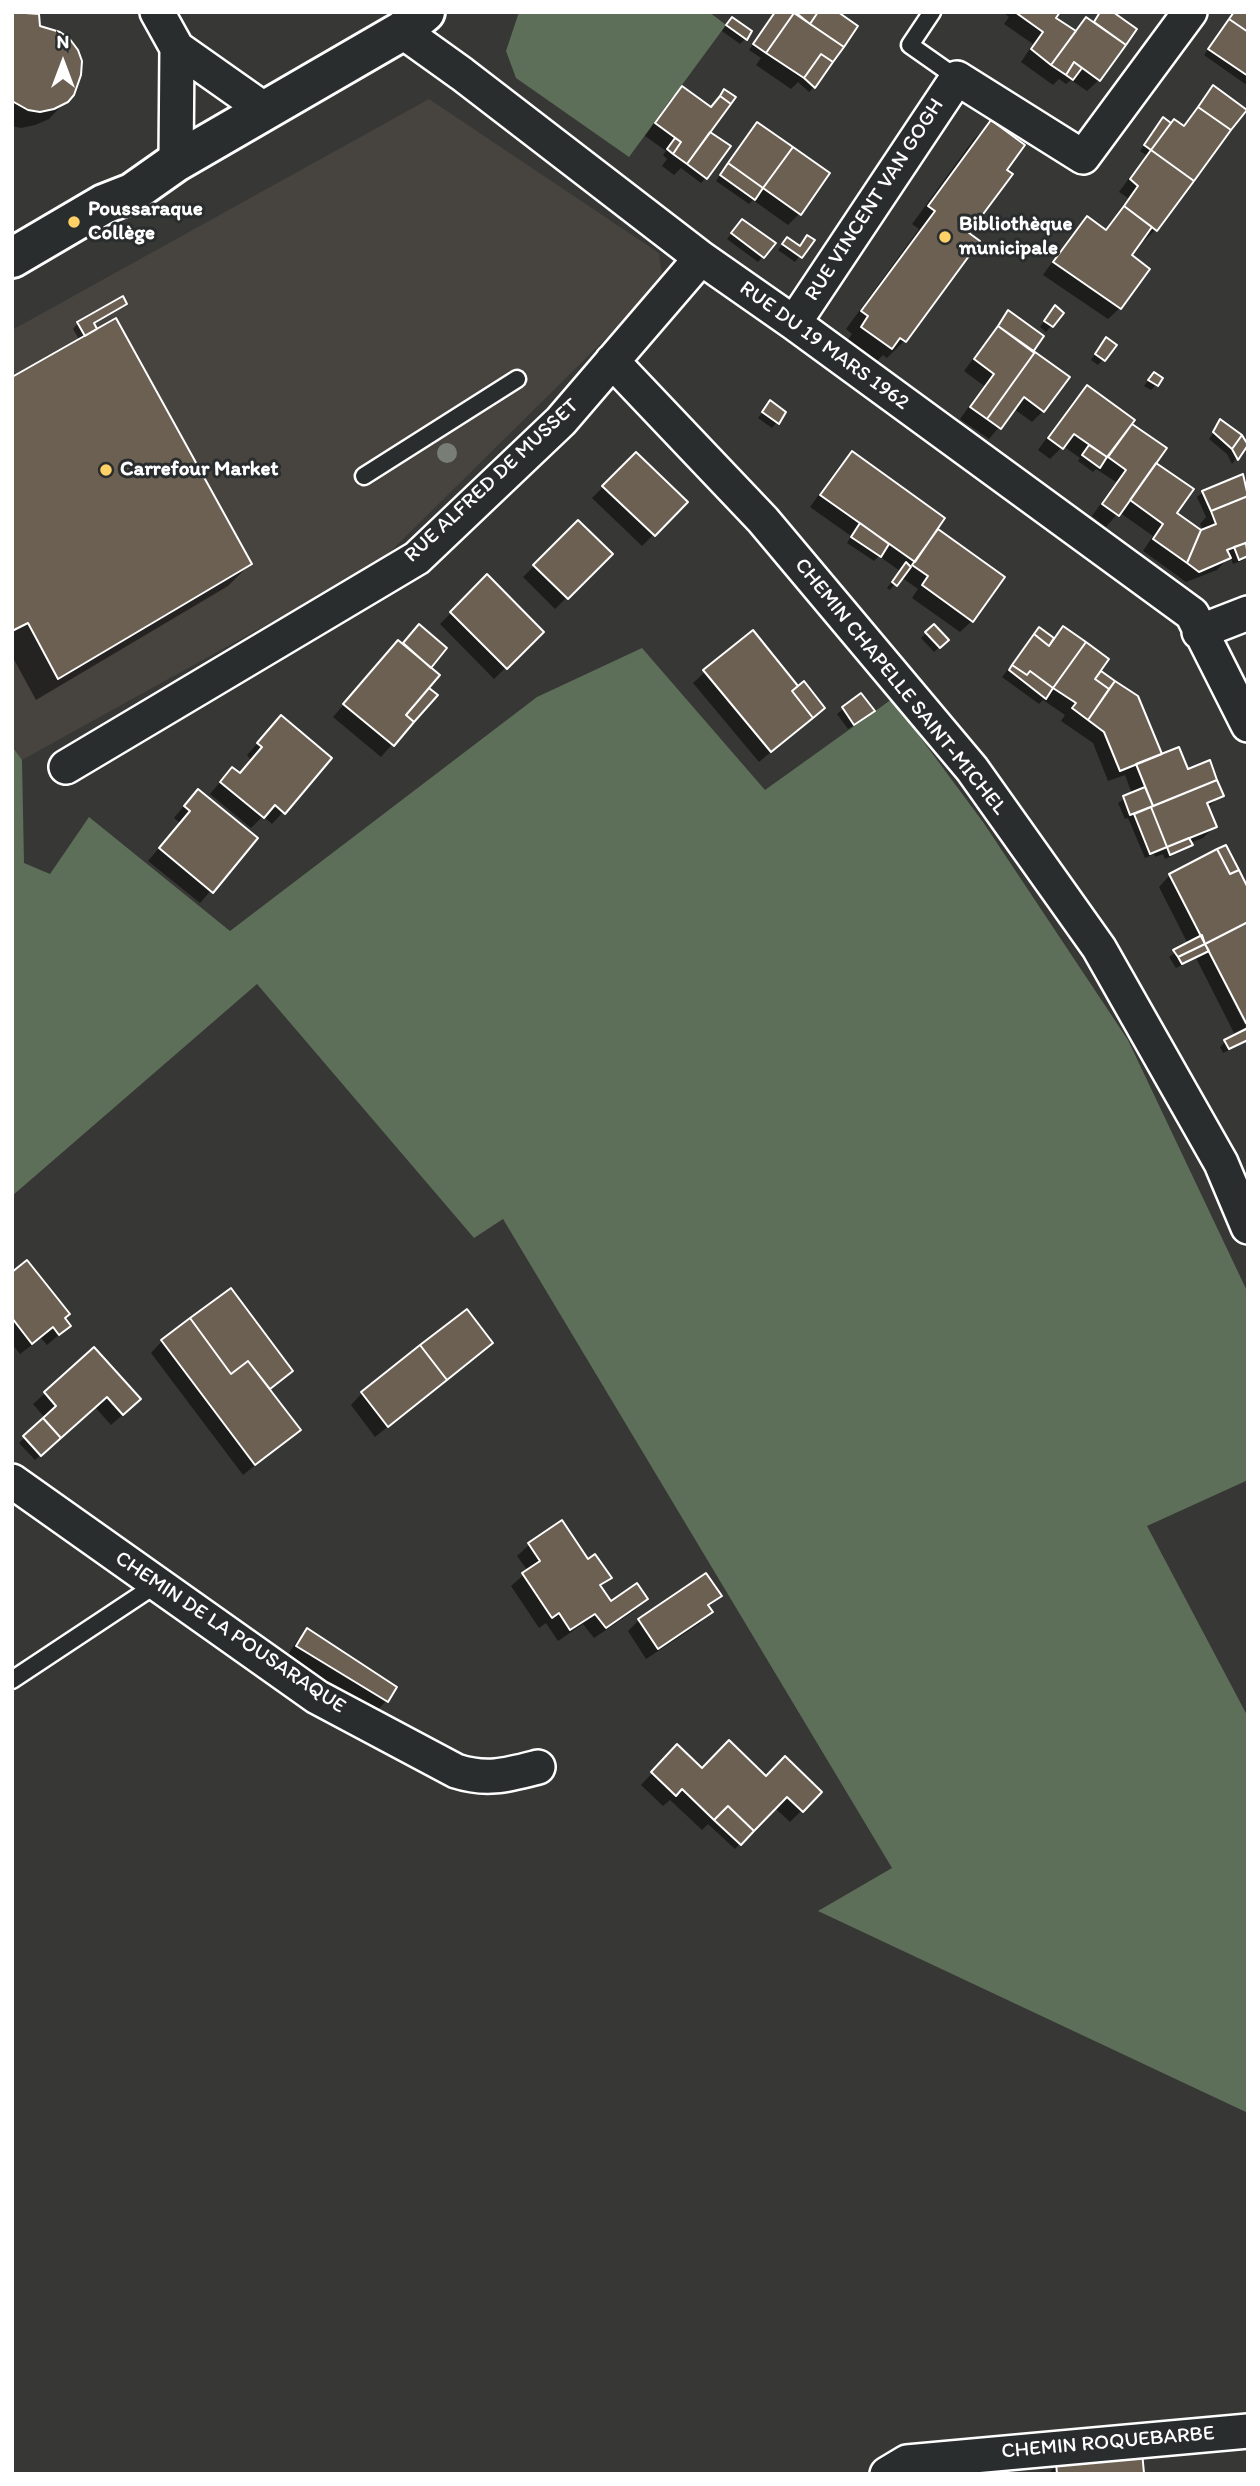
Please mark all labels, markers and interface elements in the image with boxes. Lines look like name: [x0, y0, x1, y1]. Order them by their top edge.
north arrow: [28, 28, 98, 98]
text: N: [57, 30, 69, 53]
street label: RUE VINCENT VAN GOGH: [800, 94, 950, 306]
place label: Poussaraque Collège: [88, 197, 203, 247]
place label: Bibliothèque municipale: [959, 212, 1072, 262]
marker: Poussaraque Collège: [66, 214, 82, 230]
marker: Bibliothèque municipale: [937, 229, 953, 245]
street label: RUE DU 19 MARS 1962: [734, 276, 914, 416]
street label: RUE ALFRED DE MUSSET: [400, 394, 584, 568]
place label: Carrefour Market: [120, 457, 278, 483]
marker: Carrefour Market: [98, 462, 114, 478]
street label: CHEMIN CHAPELLE SAINT-MICHEL: [789, 554, 1011, 820]
street label: CHEMIN DE LA POUSARAQUE: [110, 1546, 350, 1720]
street label: CHEMIN ROQUEBARBE: [1000, 2421, 1216, 2465]

